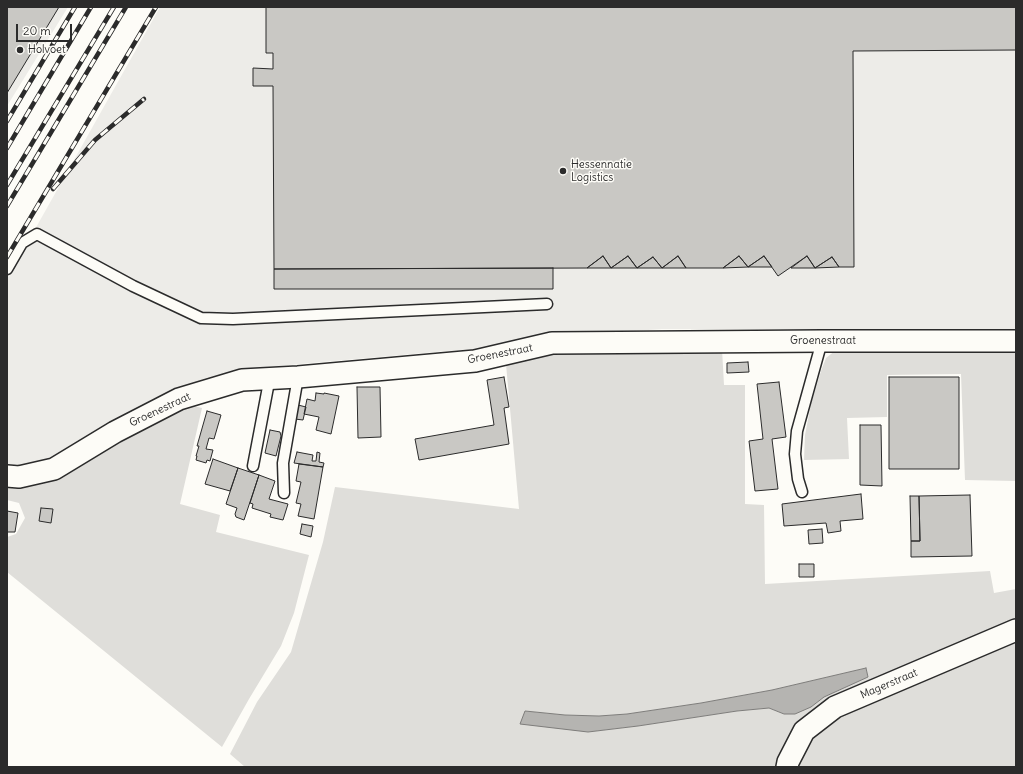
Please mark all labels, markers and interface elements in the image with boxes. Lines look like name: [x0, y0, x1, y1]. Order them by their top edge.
scale bar: [18, 16, 74, 42]
text: 20 m: [23, 23, 51, 38]
place label: Holvoet: [28, 43, 66, 57]
marker: Holvoet: [15, 45, 25, 55]
place label: Hessennatie Logistics: [571, 158, 632, 184]
marker: Hessennatie Logistics: [558, 166, 568, 176]
street label: Groenestraat: [790, 334, 856, 348]
street label: Groenestraat: [466, 341, 534, 367]
street label: Groenestraat: [127, 390, 193, 430]
street label: Magerstraat: [858, 666, 920, 702]

